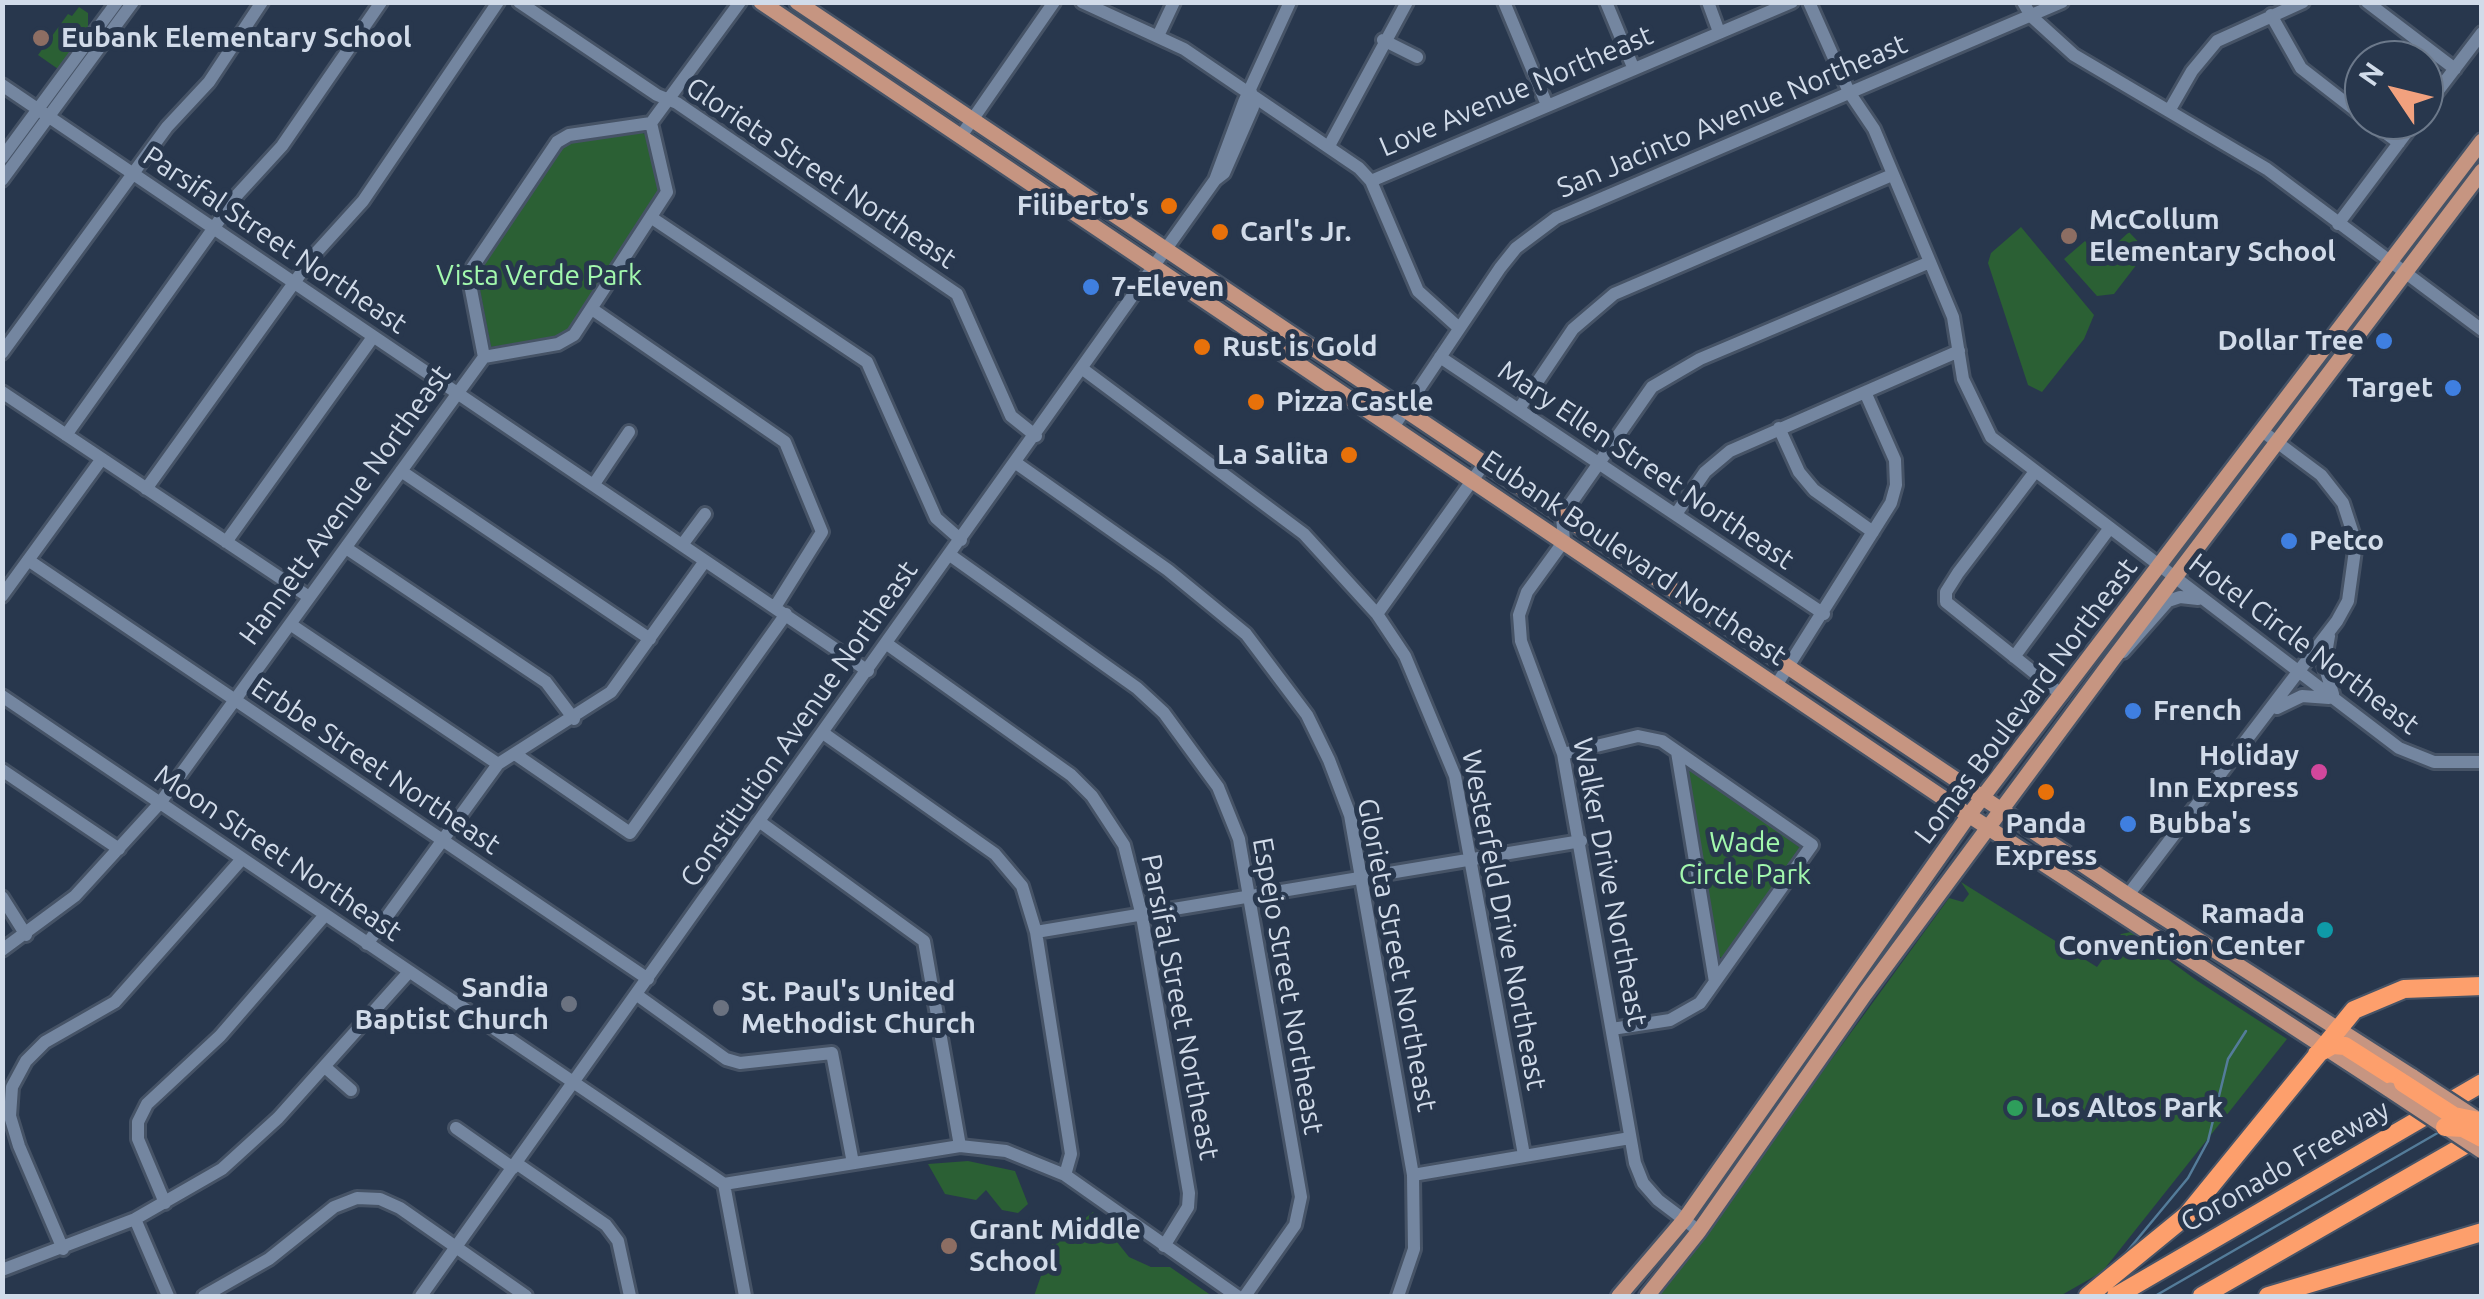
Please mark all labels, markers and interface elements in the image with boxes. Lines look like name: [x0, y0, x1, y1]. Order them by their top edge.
street label: Love Avenue Northeast: [1374, 18, 1658, 164]
place label: Eubank Elementary School: [61, 21, 411, 55]
marker: Eubank Elementary School: [30, 27, 52, 49]
street label: San Jacinto Avenue Northeast: [1552, 27, 1912, 205]
north arrow: [2344, 40, 2444, 140]
text: N: [2352, 56, 2389, 91]
street label: Glorieta Street Northeast: [680, 70, 962, 276]
street label: Parsifal Street Northeast: [137, 139, 413, 341]
place label: Filiberto's: [1017, 189, 1149, 223]
marker: Filiberto's: [1158, 195, 1180, 217]
place label: McCollum Elementary School: [2089, 203, 2336, 269]
place label: Carl's Jr.: [1240, 215, 1351, 249]
marker: Carl's Jr.: [1209, 221, 1231, 243]
marker: McCollum Elementary School: [2058, 225, 2080, 247]
park label: Vista Verde Park: [436, 259, 642, 293]
place label: 7-Eleven: [1111, 270, 1224, 304]
marker: 7-Eleven: [1080, 276, 1102, 298]
place label: Dollar Tree: [2217, 324, 2364, 358]
place label: Rust is Gold: [1222, 330, 1378, 364]
marker: Dollar Tree: [2373, 330, 2395, 352]
marker: Rust is Gold: [1191, 336, 1213, 358]
street label: Mary Ellen Street Northeast: [1492, 353, 1800, 577]
street label: Hannett Avenue Northeast: [232, 359, 458, 651]
place label: Target: [2347, 371, 2433, 405]
marker: Target: [2442, 377, 2464, 399]
place label: Pizza Castle: [1276, 385, 1434, 419]
marker: Pizza Castle: [1245, 391, 1267, 413]
place label: La Salita: [1217, 438, 1329, 472]
street label: Eubank Boulevard Northeast: [1475, 443, 1793, 673]
marker: La Salita: [1338, 444, 1360, 466]
place label: Petco: [2309, 524, 2384, 558]
marker: Petco: [2278, 530, 2300, 552]
street label: Hotel Circle Northeast: [2182, 546, 2426, 742]
street label: Lomas Boulevard Northeast: [1908, 551, 2144, 851]
street label: Constitution Avenue Northeast: [673, 554, 925, 894]
street label: Erbbe Street Northeast: [245, 670, 507, 862]
place label: French: [2153, 694, 2242, 728]
marker: French: [2122, 700, 2144, 722]
street label: Walker Drive Northeast: [1566, 735, 1654, 1029]
place label: Holiday Inn Express: [2148, 739, 2299, 805]
street label: Westerfeld Drive Northeast: [1455, 747, 1553, 1093]
street label: Moon Street Northeast: [148, 758, 408, 948]
marker: Holiday Inn Express: [2308, 761, 2330, 783]
marker: Panda Express: [2035, 781, 2057, 803]
street label: Glorieta Street Northeast: [1350, 795, 1444, 1115]
place label: Panda Express: [1995, 807, 2097, 873]
place label: Bubba's: [2148, 807, 2251, 841]
marker: Bubba's: [2117, 813, 2139, 835]
park label: Wade Circle Park: [1679, 826, 1811, 892]
street label: Espejo Street Northeast: [1245, 835, 1331, 1137]
street label: Parsifal Street Northeast: [1134, 851, 1226, 1163]
place label: Ramada Convention Center: [2058, 897, 2305, 963]
marker: Ramada Convention Center: [2314, 919, 2336, 941]
place label: Sandia Baptist Church: [355, 971, 549, 1037]
place label: St. Paul's United Methodist Church: [741, 975, 976, 1041]
marker: Sandia Baptist Church: [558, 993, 580, 1015]
marker: St. Paul's United Methodist Church: [710, 997, 732, 1019]
place label: Los Altos Park: [2035, 1091, 2223, 1125]
street label: Coronado Freeway: [2175, 1093, 2395, 1239]
marker: Los Altos Park: [2004, 1097, 2026, 1119]
place label: Grant Middle School: [969, 1213, 1141, 1279]
marker: Grant Middle School: [938, 1235, 960, 1257]

